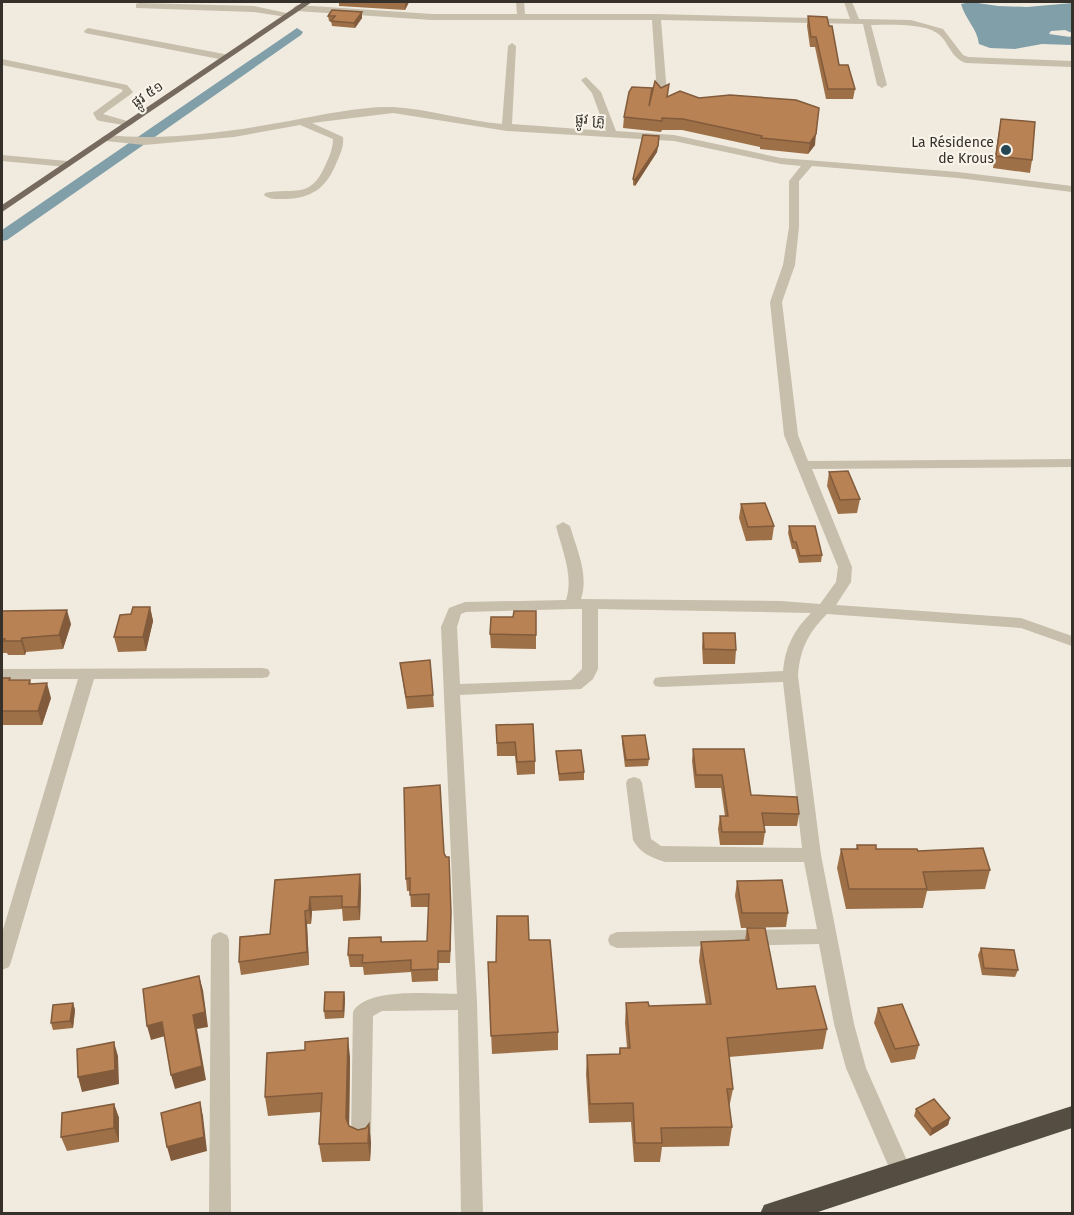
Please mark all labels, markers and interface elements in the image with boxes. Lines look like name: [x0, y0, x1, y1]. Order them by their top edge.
street label: ផ្លូវ ៥១: [128, 77, 168, 114]
street label: ផ្លូវ គ្រូ: [574, 110, 605, 132]
place label: La Résidence de Krous: [911, 134, 994, 167]
marker: La Résidence de Krous: [999, 143, 1013, 157]

